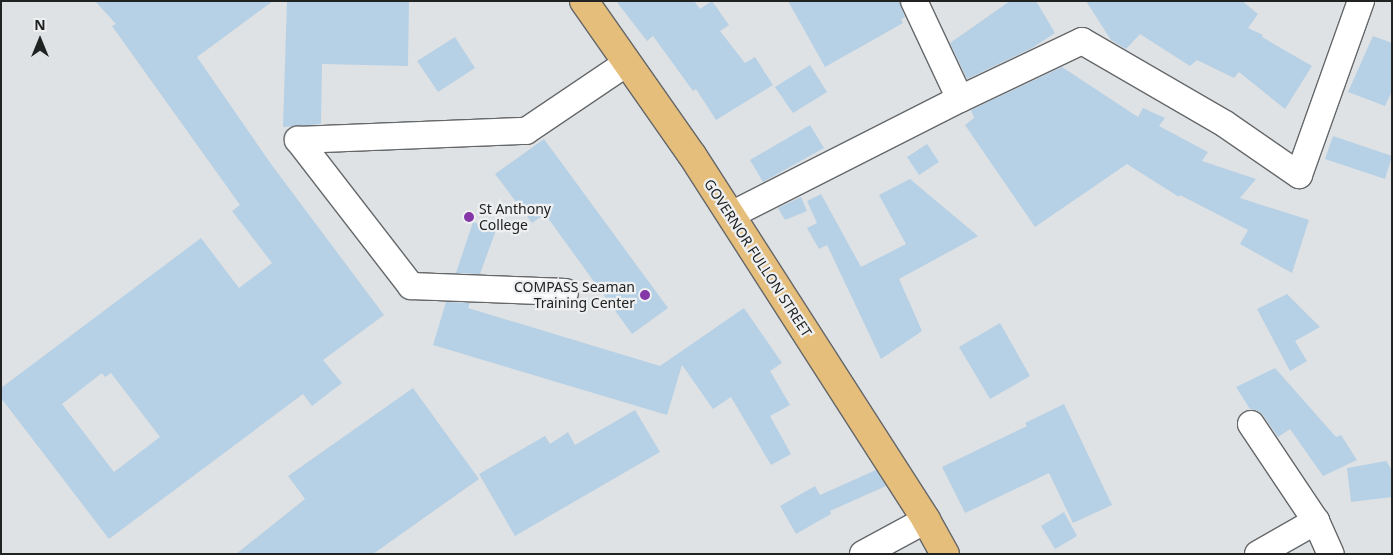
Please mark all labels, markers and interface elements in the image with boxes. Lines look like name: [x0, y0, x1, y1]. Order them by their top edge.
north arrow: [15, 15, 65, 65]
text: N: [34, 15, 46, 34]
street label: GOVERNOR FULLON STREET: [701, 176, 815, 340]
place label: St Anthony College: [479, 201, 551, 233]
marker: St Anthony College: [463, 211, 475, 223]
place label: COMPASS Seaman Training Center: [514, 279, 635, 312]
marker: COMPASS Seaman Training Center: [639, 289, 651, 301]

